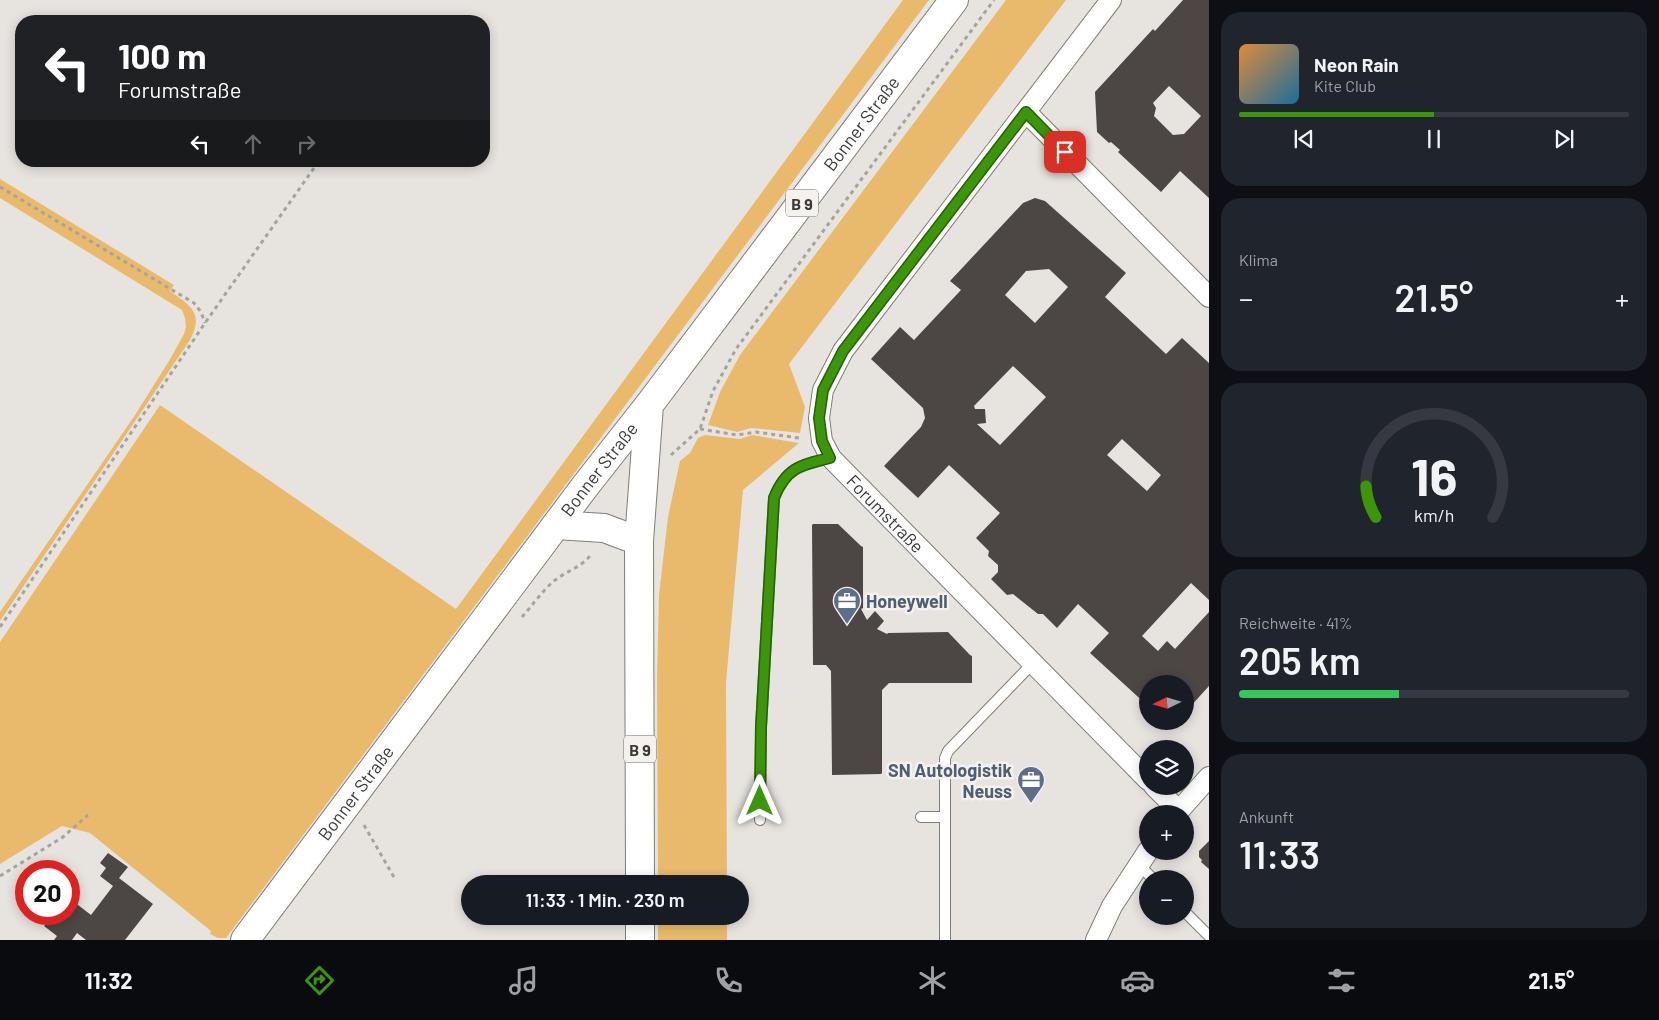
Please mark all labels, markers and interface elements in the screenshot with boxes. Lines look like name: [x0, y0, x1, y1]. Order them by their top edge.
text: 100 m: [118, 34, 207, 76]
icon: left: [35, 35, 100, 100]
text: Neon Rain: [1314, 53, 1399, 76]
street label: Bonner Straße: [818, 72, 904, 175]
text: Forumstraße: [118, 76, 241, 102]
text: Kite Club: [1314, 76, 1376, 95]
icon: previous: [1290, 125, 1318, 153]
icon: pause: [1420, 125, 1448, 153]
icon: next: [1550, 125, 1578, 153]
icon: left: [186, 130, 214, 158]
icon: ahead: [239, 130, 267, 158]
icon: right: [292, 130, 320, 158]
pin: [1044, 131, 1086, 173]
icon: arrive: [1051, 138, 1079, 166]
road number: B 9: [786, 190, 818, 217]
text: Klima: [1239, 250, 1278, 269]
text: 21.5°: [1395, 274, 1473, 320]
text: −: [1239, 281, 1253, 315]
text: +: [1615, 281, 1629, 315]
street label: Bonner Straße: [556, 418, 642, 520]
text: 16: [1411, 444, 1457, 506]
street label: Forumstraße: [842, 470, 929, 557]
text: km/h: [1414, 504, 1454, 526]
office icon: Honeywell: [832, 586, 862, 625]
place label: Honeywell: [866, 590, 948, 612]
text: Reichweite · 41%: [1239, 613, 1352, 632]
text: 205 km: [1239, 637, 1361, 683]
north arrow: [1139, 675, 1194, 730]
map controls: [1139, 675, 1194, 925]
road number: B 9: [624, 736, 656, 762]
button: layers: [1139, 740, 1194, 795]
street label: Bonner Straße: [313, 741, 398, 844]
place label: SN Autologistik Neuss: [888, 759, 1012, 802]
office icon: SN Autologistik Neuss: [1016, 765, 1046, 804]
position arrow: [733, 774, 785, 826]
button: +: [1139, 805, 1194, 860]
text: Ankunft: [1239, 807, 1294, 826]
text: 11:33: [1239, 831, 1320, 877]
speed limit sign: 20: [15, 860, 80, 925]
button: −: [1139, 870, 1194, 925]
text: 11:33 · 1 Min. · 230 m: [525, 888, 685, 911]
icon: directions: [302, 963, 337, 998]
icon: music: [506, 963, 541, 998]
icon: phone: [711, 963, 746, 998]
icon: climate: [915, 963, 950, 998]
icon: car: [1120, 963, 1155, 998]
icon: filters: [1324, 963, 1359, 998]
text: 11:32: [85, 967, 133, 993]
text: 21.5°: [1528, 967, 1574, 993]

